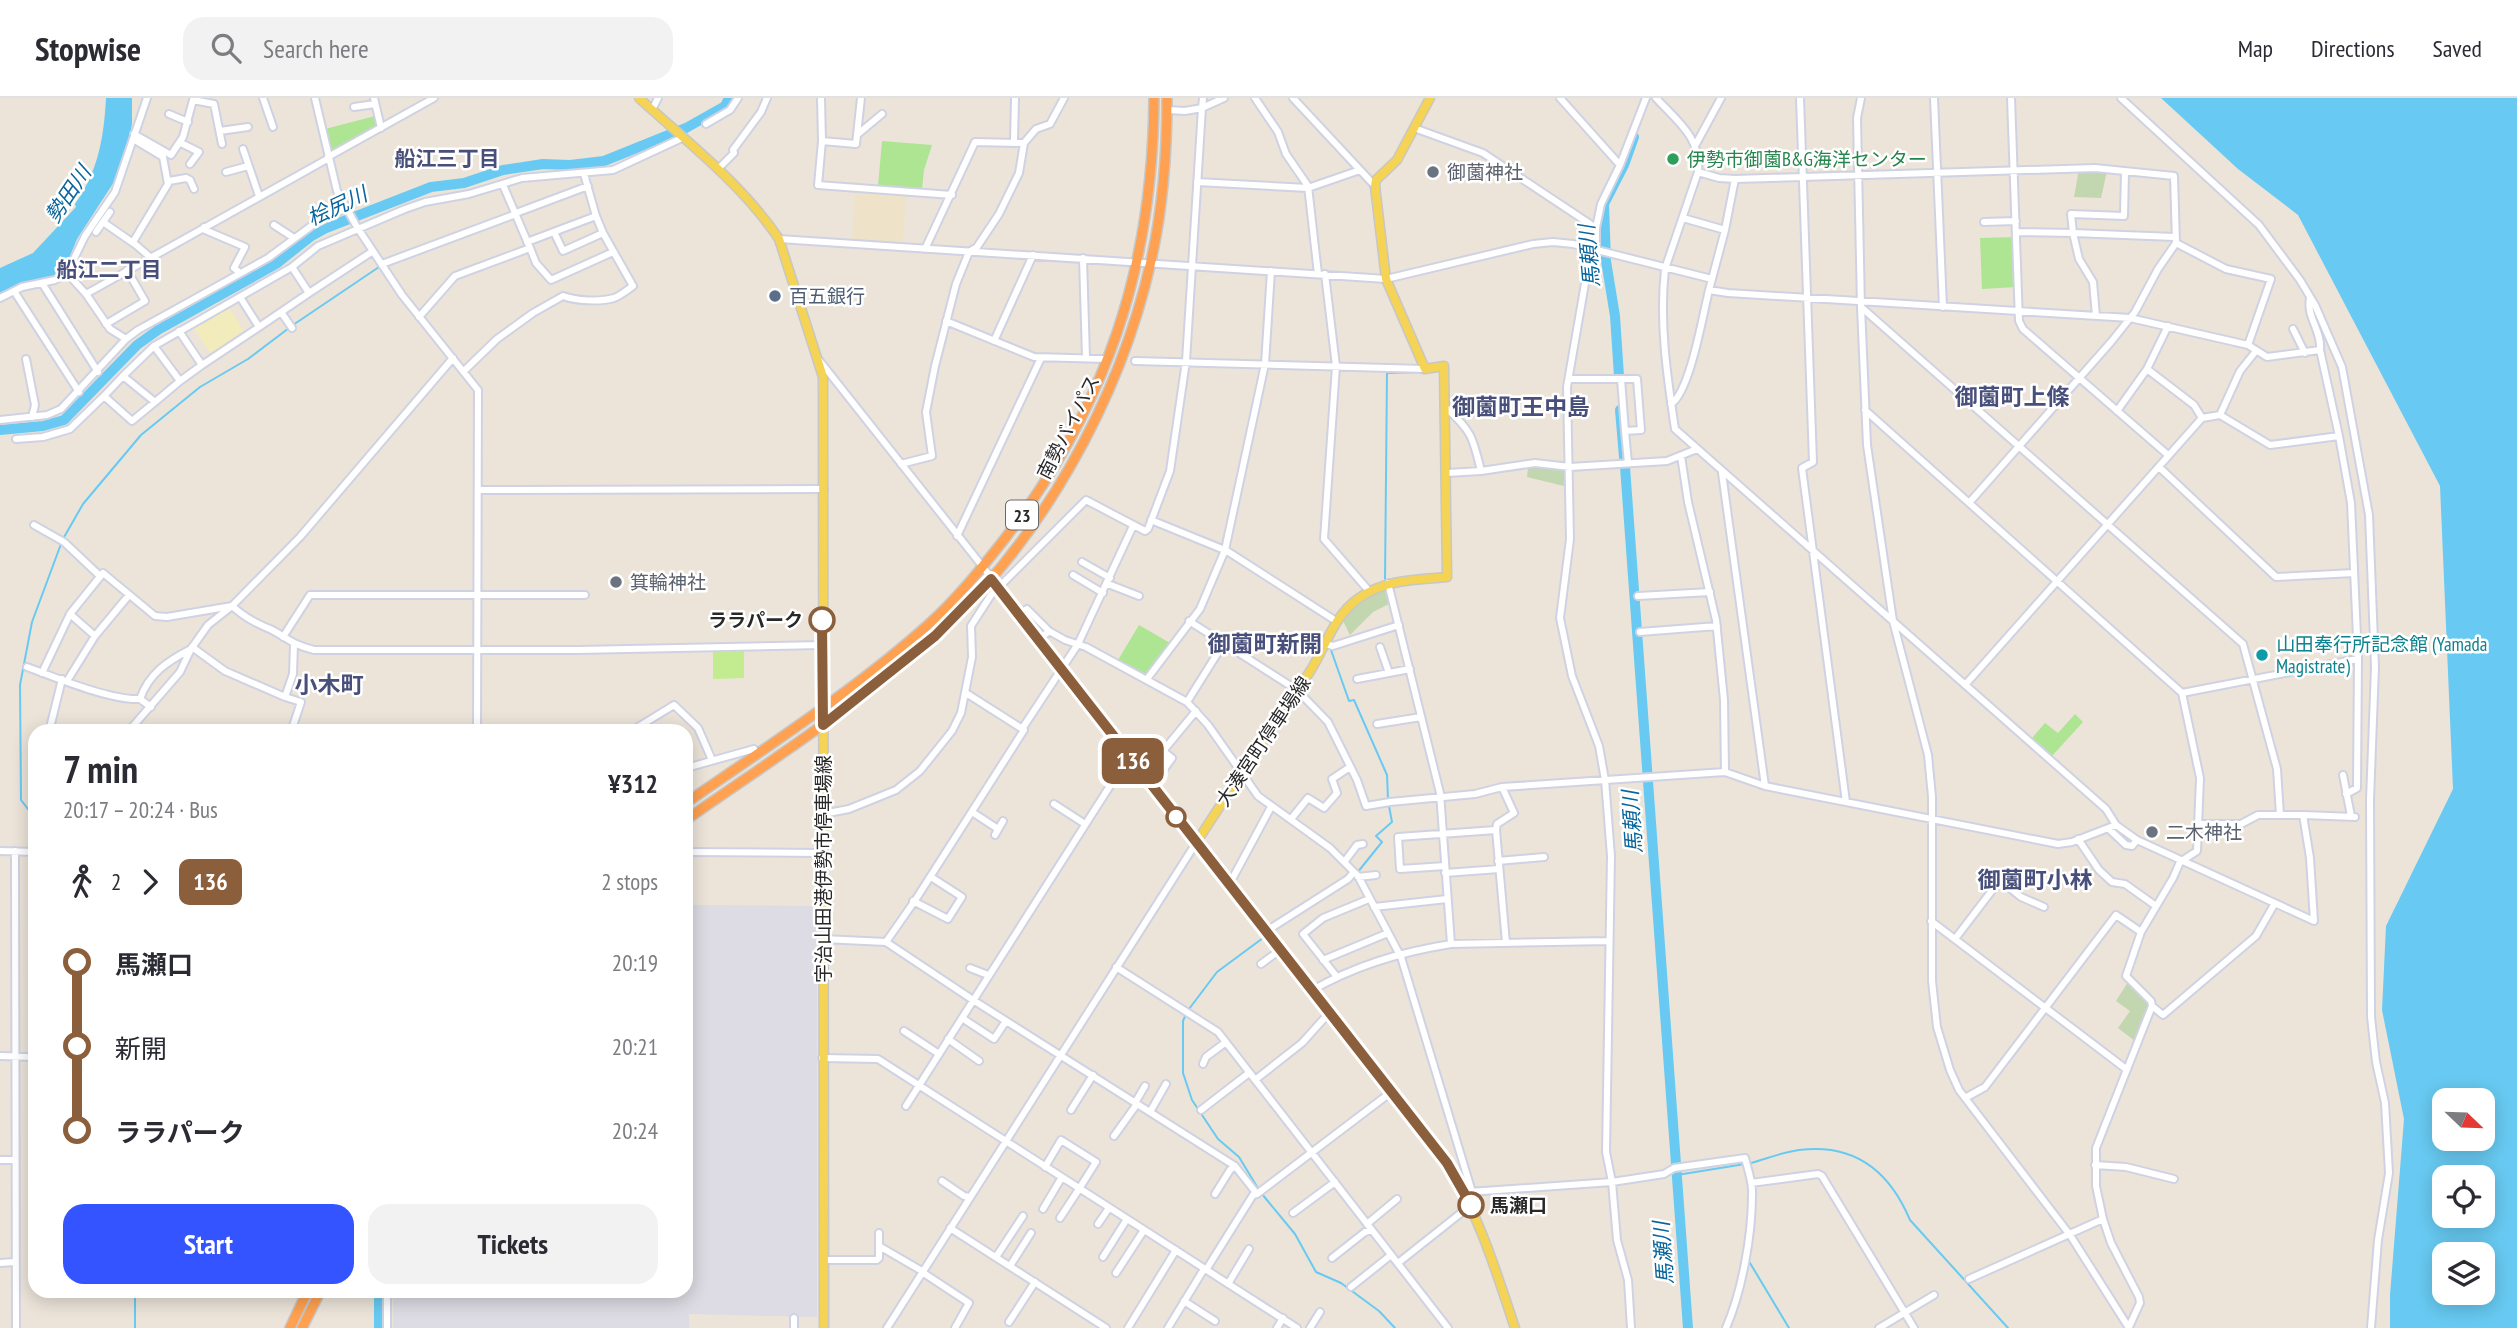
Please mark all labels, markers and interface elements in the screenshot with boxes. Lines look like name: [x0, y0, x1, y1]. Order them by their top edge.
search box: [183, 17, 673, 80]
text: Stopwise: [35, 27, 141, 70]
icon: search: [207, 29, 245, 67]
text: Search here: [263, 32, 369, 65]
text: Map: [2238, 33, 2273, 64]
text: Directions: [2311, 33, 2395, 64]
text: Saved: [2433, 33, 2482, 64]
district label: 船江三丁目: [395, 145, 500, 172]
place label: 伊勢市御薗B&G海洋センター: [1687, 147, 1927, 171]
marker: 伊勢市御薗B&G海洋センター: [1665, 151, 1681, 167]
water label: 勢田川: [39, 159, 98, 228]
place label: 御薗神社: [1447, 160, 1523, 184]
marker: 御薗神社: [1425, 164, 1441, 180]
water label: 桧尻川: [303, 180, 373, 232]
water label: 馬頼川: [1573, 221, 1605, 289]
district label: 船江二丁目: [57, 256, 162, 283]
place label: 百五銀行: [789, 284, 865, 308]
marker: 百五銀行: [767, 288, 783, 304]
street label: 南勢バイパス: [1032, 371, 1104, 483]
district label: 御薗町上條: [1955, 382, 2070, 411]
district label: 御薗町王中島: [1452, 392, 1590, 421]
road number: 23: [1006, 500, 1038, 530]
place label: 箕輪神社: [630, 570, 706, 594]
marker: 箕輪神社: [608, 574, 624, 590]
marker: ララパーク: [809, 607, 835, 633]
place label: ララパーク: [708, 608, 803, 632]
district label: 御薗町新開: [1208, 629, 1323, 658]
place label: 山田奉行所記念館 (Yamada Magistrate): [2276, 632, 2487, 678]
marker: 山田奉行所記念館 (Yamada Magistrate): [2254, 647, 2270, 663]
district label: 小木町: [295, 670, 364, 699]
street label: 大湊宮町停車場線: [1211, 671, 1315, 811]
line badge: 136: [1093, 738, 1173, 784]
text: 7 min: [63, 744, 138, 793]
text: 136: [1116, 745, 1150, 776]
street label: 宇治山田港伊勢市停車場線: [811, 755, 835, 983]
text: ¥312: [608, 767, 658, 800]
water label: 馬頼川: [1616, 788, 1648, 854]
text: 20:17 – 20:24 · Bus: [63, 795, 218, 824]
unlabelled marker: [1166, 807, 1186, 827]
place label: 二木神社: [2166, 820, 2242, 844]
marker: 二木神社: [2144, 824, 2160, 840]
icon: walk: [63, 863, 101, 901]
icon: forward: [131, 863, 169, 901]
district label: 御薗町小林: [1978, 865, 2093, 894]
text: 136: [193, 866, 228, 897]
text: 2: [111, 867, 121, 896]
text: 2 stops: [601, 867, 658, 896]
text: 馬瀬口: [115, 948, 193, 981]
text: 20:19: [612, 948, 658, 977]
text: 新開: [115, 1032, 167, 1065]
text: 20:21: [612, 1032, 658, 1061]
north arrow: [2432, 1088, 2496, 1152]
map controls: [2432, 1088, 2495, 1305]
text: ララパーク: [115, 1116, 245, 1149]
text: 20:24: [612, 1116, 658, 1145]
button: locate: [2432, 1165, 2495, 1228]
marker: 馬瀬口: [1458, 1192, 1484, 1218]
place label: 馬瀬口: [1490, 1193, 1547, 1217]
button: Start: [63, 1204, 354, 1284]
button: Tickets: [368, 1204, 658, 1284]
water label: 馬瀬川: [1647, 1219, 1679, 1285]
button: layers: [2432, 1242, 2495, 1305]

